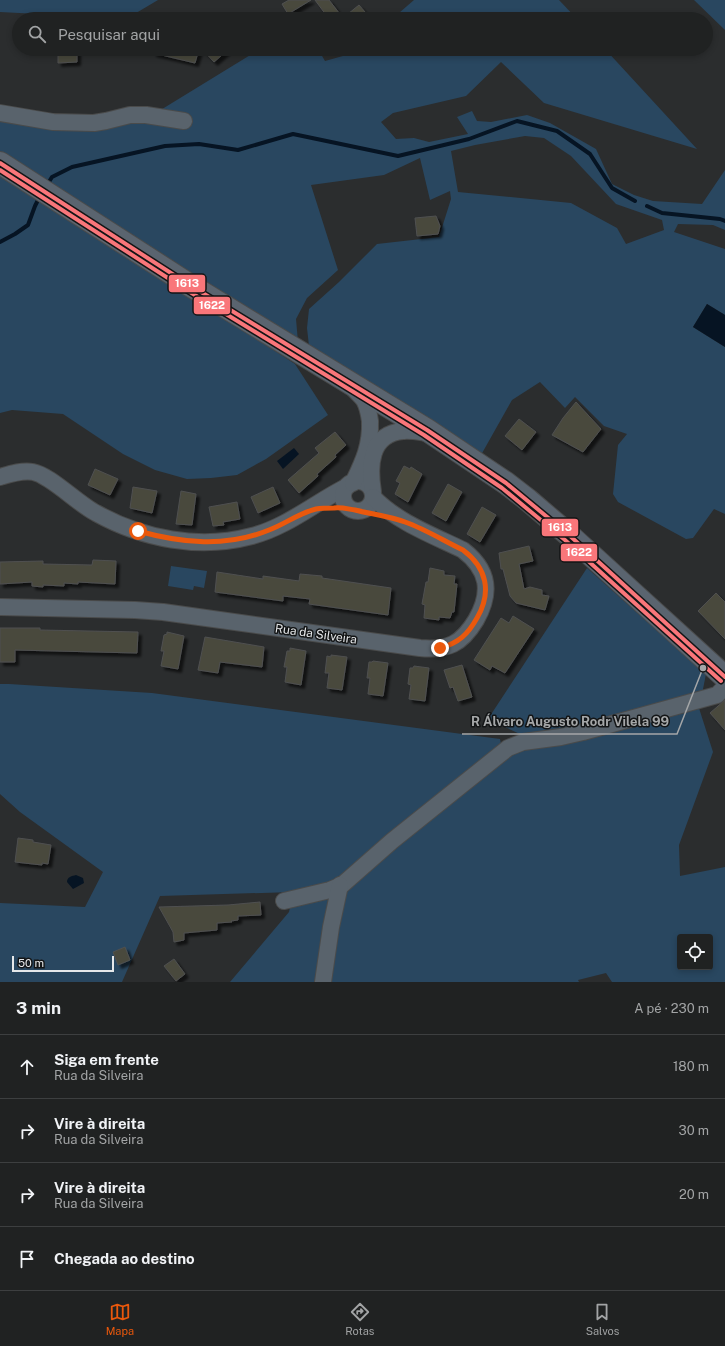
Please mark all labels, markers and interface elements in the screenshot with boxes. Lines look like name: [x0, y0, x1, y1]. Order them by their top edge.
search box: [12, 12, 713, 56]
icon: search: [26, 23, 48, 45]
text: Pesquisar aqui: [58, 26, 160, 43]
line badge: 1613: [168, 274, 206, 293]
text: 1613: [175, 277, 199, 289]
line badge: 1622: [193, 296, 231, 315]
text: 1622: [199, 299, 225, 311]
line badge: 1613: [541, 518, 579, 537]
text: 1613: [548, 521, 572, 533]
route start: [129, 522, 147, 540]
line badge: 1622: [560, 543, 598, 562]
text: 1622: [566, 546, 592, 558]
street label: Rua da Silveira: [274, 621, 358, 647]
route end: [431, 639, 449, 657]
callout: R Álvaro Augusto Rodr Vilela 99: [462, 709, 677, 734]
text: R Álvaro Augusto Rodr Vilela 99: [471, 713, 669, 729]
map controls: [677, 934, 713, 970]
button: locate: [677, 934, 713, 970]
scale bar: [12, 954, 114, 973]
text: 50 m: [18, 957, 44, 969]
text: 3 min: [16, 998, 61, 1018]
text: A pé · 230 m: [634, 1001, 709, 1016]
text: Siga em frente: [54, 1051, 159, 1068]
icon: ahead: [16, 1056, 38, 1078]
text: 180 m: [673, 1059, 709, 1074]
text: Rua da Silveira: [54, 1068, 143, 1083]
text: Vire à direita: [54, 1115, 145, 1132]
icon: right: [16, 1120, 38, 1142]
text: 30 m: [679, 1123, 709, 1138]
text: Rua da Silveira: [54, 1132, 143, 1147]
text: Vire à direita: [54, 1179, 145, 1196]
icon: right: [16, 1184, 38, 1206]
text: 20 m: [679, 1187, 709, 1202]
text: Rua da Silveira: [54, 1196, 143, 1211]
icon: arrive: [16, 1248, 38, 1270]
text: Chegada ao destino: [54, 1250, 195, 1267]
tab: Mapa: [106, 1301, 134, 1337]
tab: Rotas: [345, 1301, 374, 1337]
tab: Salvos: [586, 1301, 619, 1337]

